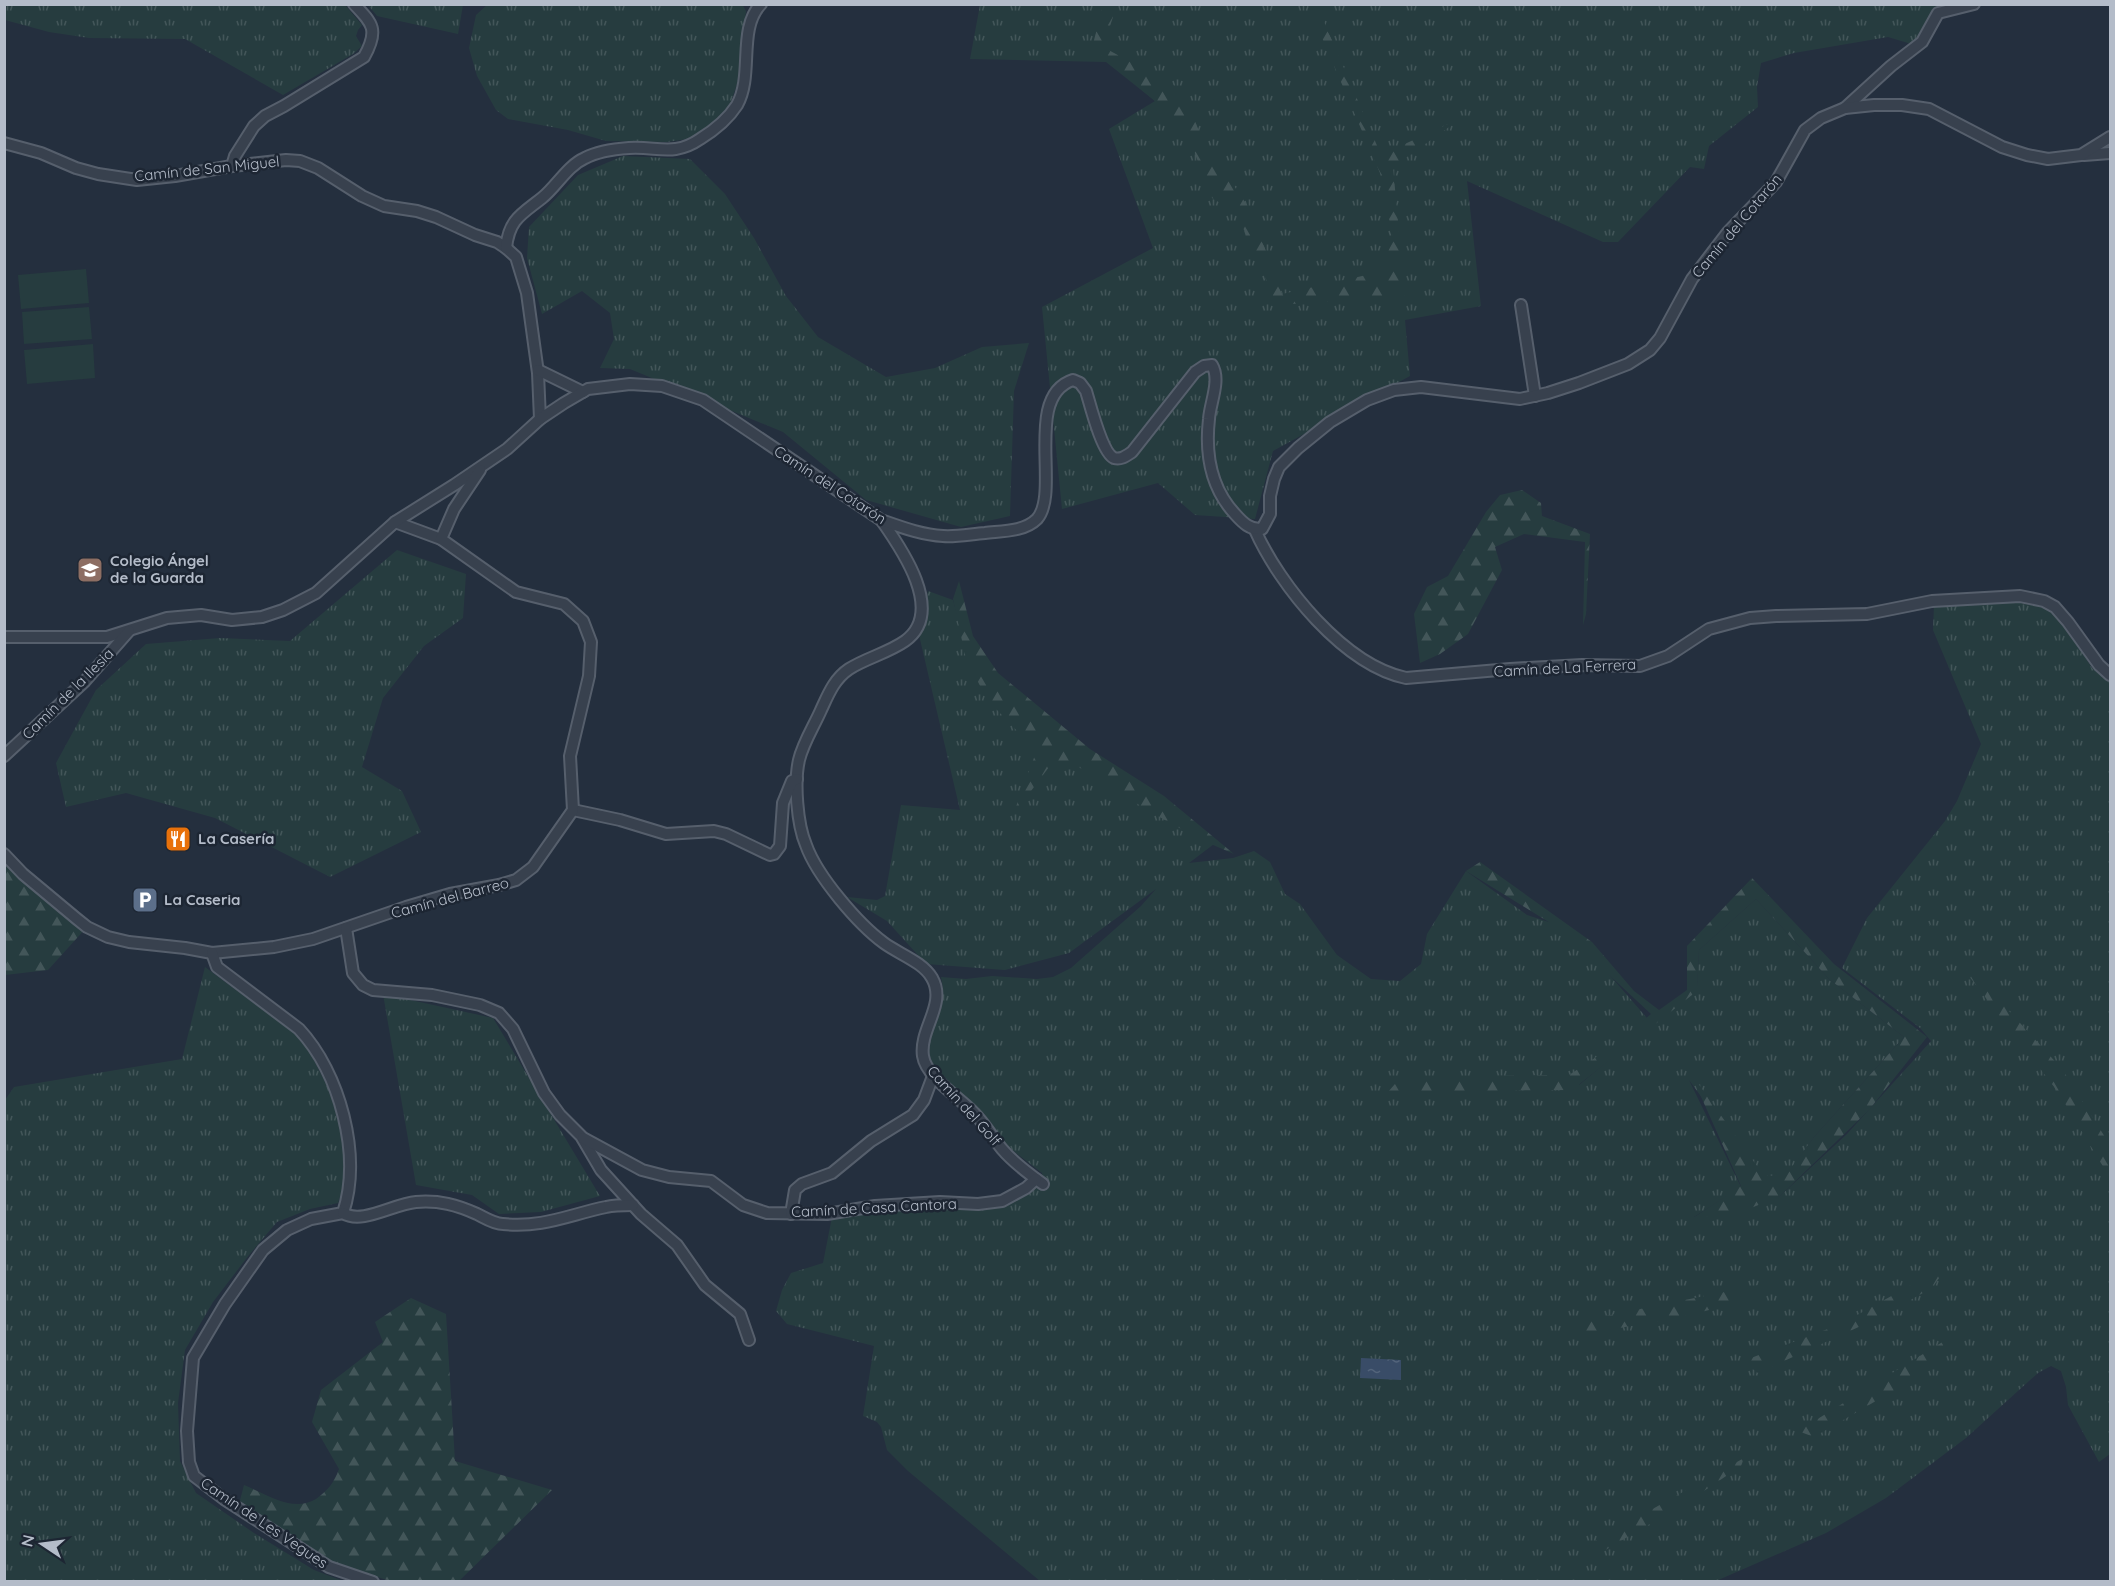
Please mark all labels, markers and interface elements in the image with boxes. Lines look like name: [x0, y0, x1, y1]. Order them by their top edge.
street label: Camín de San Miguel: [133, 151, 280, 186]
street label: Camín del Cotarón: [1687, 170, 1786, 282]
street label: Camín del Cotarón: [771, 441, 890, 528]
place label: Colegio Ángel de la Guarda: [110, 551, 209, 587]
school or university icon: Colegio Ángel de la Guarda: [75, 555, 105, 585]
street label: Camín de la Ilesia: [18, 644, 117, 743]
street label: Camín de La Ferrera: [1493, 654, 1637, 681]
restaurant icon: La Casería: [163, 824, 193, 854]
place label: La Casería: [198, 829, 274, 848]
street label: Camín del Barreo: [389, 873, 511, 922]
parking icon: La Caseria: [130, 885, 160, 915]
place label: La Caseria: [164, 890, 240, 909]
street label: Camín del Golf: [923, 1061, 1006, 1150]
street label: Camín de Casa Cantora: [791, 1194, 957, 1221]
street label: Camín de Les Vegues: [197, 1473, 331, 1572]
north arrow: [12, 1514, 72, 1574]
text: N: [16, 1533, 38, 1549]

